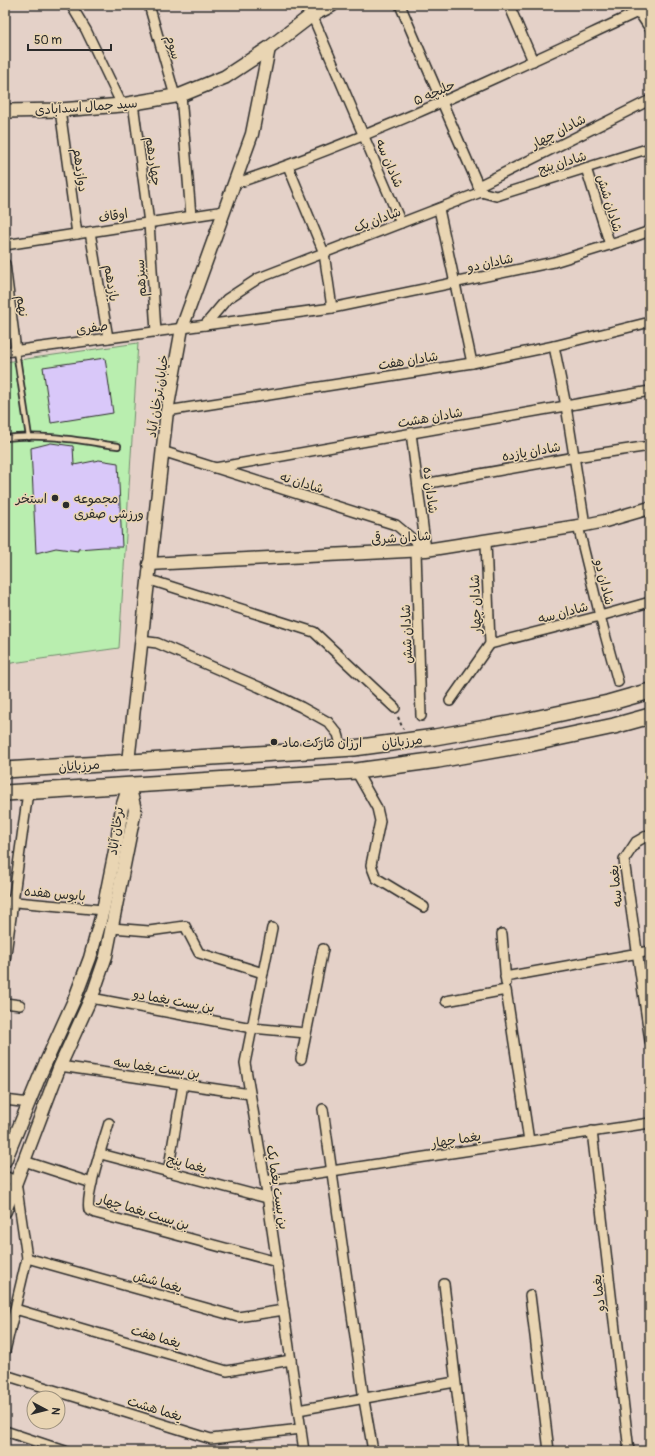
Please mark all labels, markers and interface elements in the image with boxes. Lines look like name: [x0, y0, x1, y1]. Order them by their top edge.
scale bar: [28, 26, 111, 52]
text: 50 m: [34, 33, 62, 48]
street label: سوم: [160, 33, 184, 62]
street label: حلبچه ۵: [411, 77, 458, 109]
street label: سید جمال اسدآبادی: [34, 95, 138, 119]
street label: شادان چهار: [528, 111, 588, 153]
street label: چهاردهم: [140, 135, 164, 187]
street label: شادان سه: [372, 137, 406, 190]
street label: دوازدهم: [67, 147, 91, 193]
street label: شادان پنج: [536, 148, 589, 179]
street label: شادان شش: [593, 173, 625, 234]
street label: شادان یک: [351, 204, 403, 236]
street label: اوقاف: [97, 206, 129, 226]
street label: شادان دو: [465, 250, 515, 276]
street label: سیزهم: [132, 258, 152, 297]
street label: یازدهم: [98, 264, 122, 303]
street label: نهم: [11, 295, 31, 318]
street label: صفری: [75, 318, 109, 338]
street label: شادان هفت: [377, 348, 439, 374]
street label: خیابان ترخان آباد: [144, 353, 172, 439]
street label: شادان هشت: [396, 404, 464, 432]
street label: شادان یازده: [501, 439, 562, 465]
street label: شادان ده: [419, 466, 441, 514]
street label: شادان نه: [278, 469, 326, 497]
place label: استخر: [15, 491, 47, 507]
place label: مجموعه ورزشی صفری: [74, 491, 144, 523]
marker: استخر: [50, 493, 60, 503]
marker: مجموعه ورزشی صفری: [61, 500, 71, 510]
street label: شادان شرقی: [371, 527, 431, 548]
street label: شادان دو: [590, 557, 617, 607]
street label: شادان چهار: [467, 574, 485, 635]
street label: شادان سه: [536, 599, 590, 627]
street label: شادان شش: [398, 604, 416, 664]
street label: مرزبانان: [381, 732, 424, 752]
place label: ارزان مارکت ماد: [282, 735, 362, 751]
marker: ارزان مارکت ماد: [269, 737, 279, 747]
street label: مرزبانان: [58, 757, 100, 775]
street label: ترخان آباد: [105, 806, 127, 856]
street label: یغما سه: [606, 864, 626, 908]
street label: بابوس هفده: [23, 883, 86, 905]
street label: بن بست یغما دو: [131, 986, 216, 1016]
street label: بن بست یغما سه: [113, 1054, 201, 1082]
street label: یغما چهار: [429, 1128, 482, 1152]
street label: بن بست یغما یک: [262, 1144, 292, 1230]
street label: یغما پنج: [165, 1151, 209, 1178]
street label: بن بست یغما چهار: [95, 1190, 191, 1233]
street label: یغما شش: [131, 1267, 184, 1297]
street label: یغما دو: [589, 1273, 609, 1313]
street label: یغما هفت: [129, 1322, 183, 1352]
north arrow: [26, 1390, 66, 1430]
street label: یغما هشت: [125, 1393, 184, 1425]
text: N: [48, 1407, 62, 1416]

